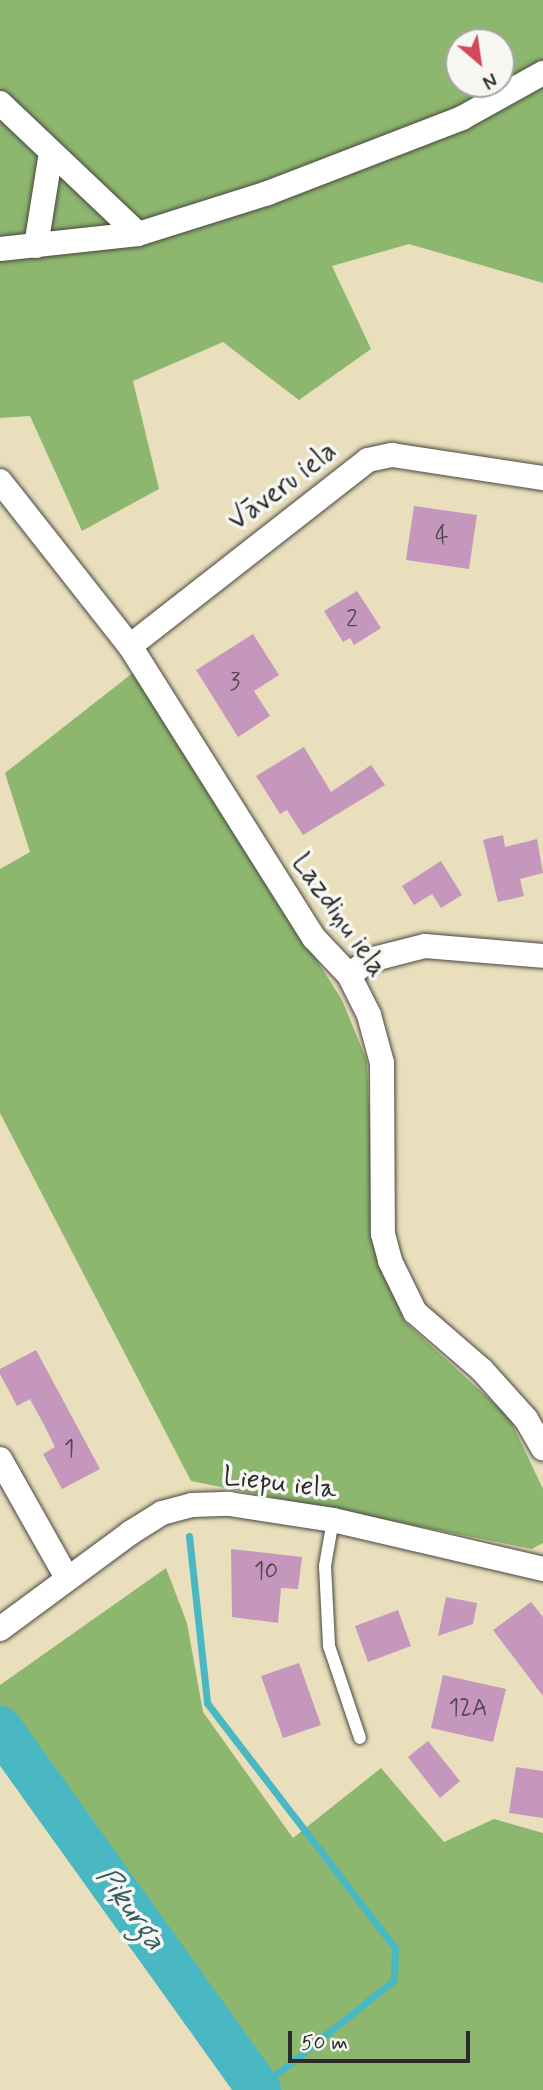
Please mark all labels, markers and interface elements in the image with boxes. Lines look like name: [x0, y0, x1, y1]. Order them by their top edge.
north arrow: [445, 28, 515, 98]
text: N: [478, 66, 501, 94]
street label: Vāveru iela: [221, 435, 345, 539]
house number: 4: [435, 523, 449, 551]
house number: 2: [346, 606, 358, 634]
house number: 3: [230, 669, 240, 697]
street label: Lazdiņu iela: [283, 847, 393, 985]
house number: 1: [64, 1436, 74, 1464]
street label: Liepu iela: [221, 1460, 339, 1508]
house number: 10: [254, 1558, 278, 1586]
house number: 12A: [448, 1695, 488, 1723]
water label: Piķurga: [88, 1860, 172, 1958]
scale bar: [291, 2016, 473, 2060]
text: 50 m: [301, 2029, 348, 2057]

